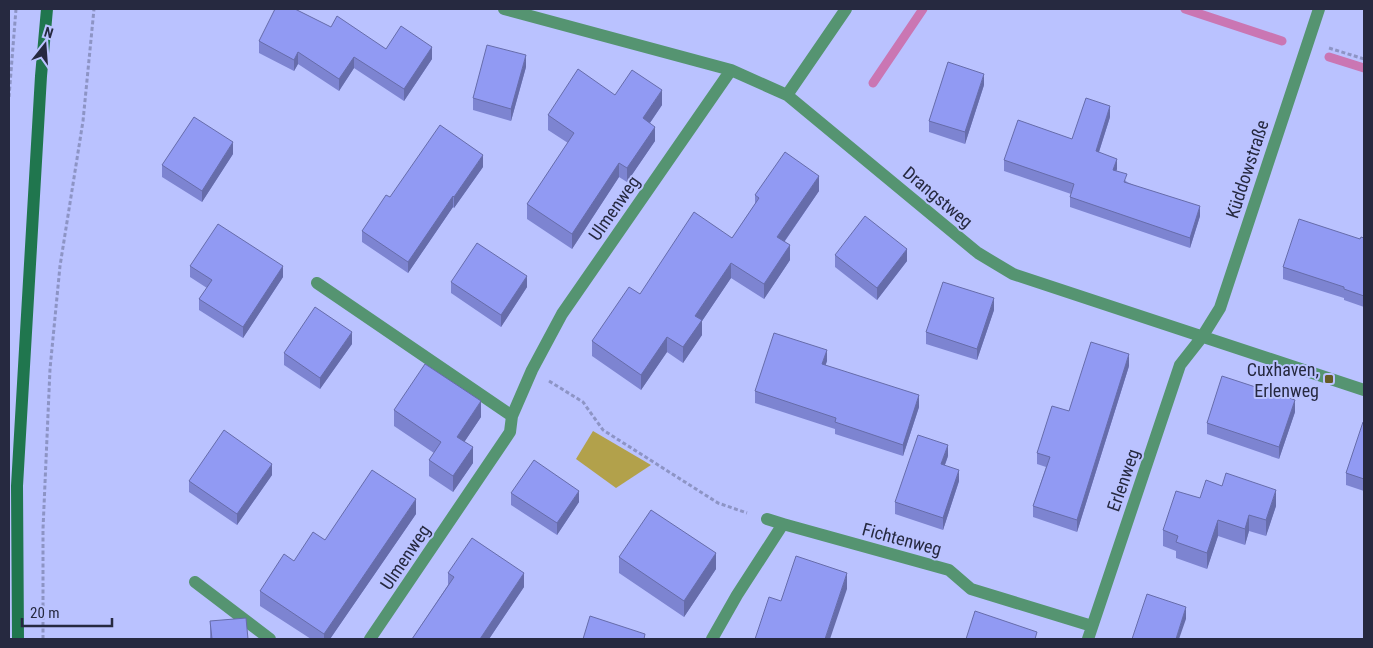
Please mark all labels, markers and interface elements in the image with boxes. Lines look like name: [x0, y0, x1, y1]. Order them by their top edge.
north arrow: [20, 20, 70, 70]
text: N: [42, 24, 55, 41]
street label: Küddowstraße: [1221, 117, 1273, 221]
street label: Drangstweg: [899, 162, 977, 232]
street label: Ulmenweg: [584, 172, 644, 244]
place label: Cuxhaven, Erlenweg: [1247, 359, 1319, 401]
marker: Cuxhaven, Erlenweg: [1323, 373, 1335, 385]
street label: Erlenweg: [1103, 446, 1143, 514]
street label: Fichtenweg: [860, 518, 944, 560]
street label: Ulmenweg: [376, 520, 434, 594]
scale bar: [22, 596, 112, 628]
text: 20 m: [30, 604, 60, 622]

